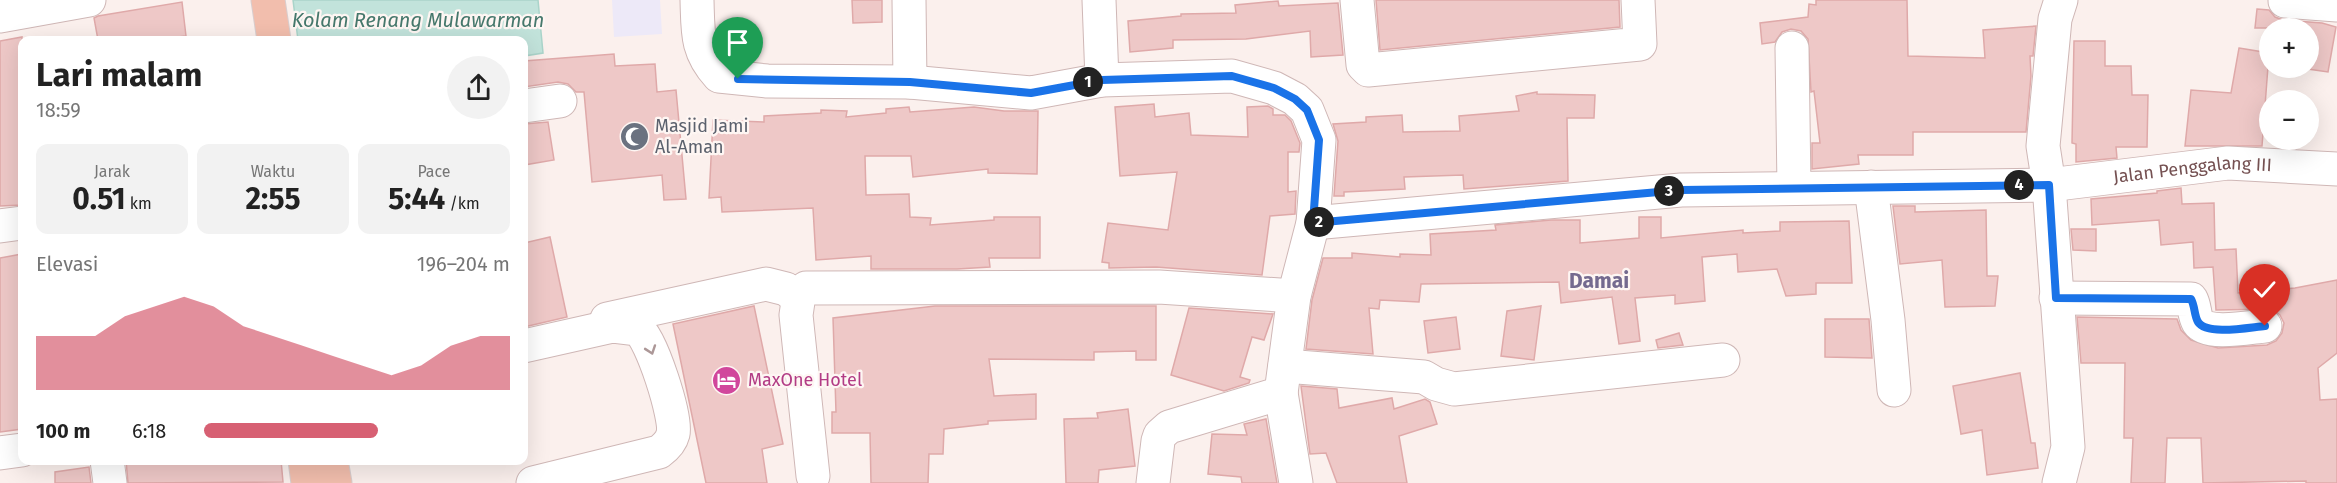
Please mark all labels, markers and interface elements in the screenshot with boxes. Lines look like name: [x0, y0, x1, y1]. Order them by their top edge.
water label: Kolam Renang Mulawarman: [292, 8, 544, 32]
pin: [712, 17, 763, 79]
map controls: [2259, 18, 2319, 150]
button: +: [2259, 18, 2319, 78]
icon: arrive: [721, 26, 754, 59]
text: Lari malam: [36, 55, 202, 95]
button: share: [447, 56, 510, 119]
pin: 1: [1073, 67, 1103, 97]
text: 1: [1084, 72, 1092, 91]
button: −: [2259, 90, 2319, 150]
text: 18:59: [36, 98, 81, 122]
place label: Masjid Jami Al-Aman: [655, 115, 748, 158]
mosque icon: Masjid Jami Al-Aman: [618, 120, 650, 152]
street label: Jalan Penggalang III: [2112, 152, 2272, 188]
text: Jarak: [94, 162, 130, 181]
text: Waktu: [251, 162, 295, 181]
text: Pace: [417, 162, 451, 181]
pin: 4: [2004, 170, 2034, 200]
text: 4: [2014, 175, 2024, 194]
pin: 3: [1654, 176, 1684, 206]
text: 0.51: [72, 181, 126, 217]
text: 2:55: [246, 181, 300, 217]
text: 5:44: [388, 181, 445, 217]
text: 3: [1665, 181, 1673, 200]
text: km: [126, 194, 152, 213]
text: /km: [445, 194, 480, 213]
pin: 2: [1304, 207, 1334, 237]
text: 2: [1315, 212, 1323, 231]
text: Elevasi: [36, 252, 98, 276]
text: 196–204 m: [417, 252, 510, 276]
pin: [2239, 264, 2290, 326]
district label: Damai: [1569, 268, 1629, 294]
icon: check: [2248, 273, 2281, 306]
one-way arrow: [643, 344, 656, 355]
hotel icon: MaxOne Hotel: [711, 364, 743, 396]
place label: MaxOne Hotel: [748, 369, 862, 391]
text: 100 m: [36, 419, 90, 443]
text: 6:18: [132, 419, 166, 443]

